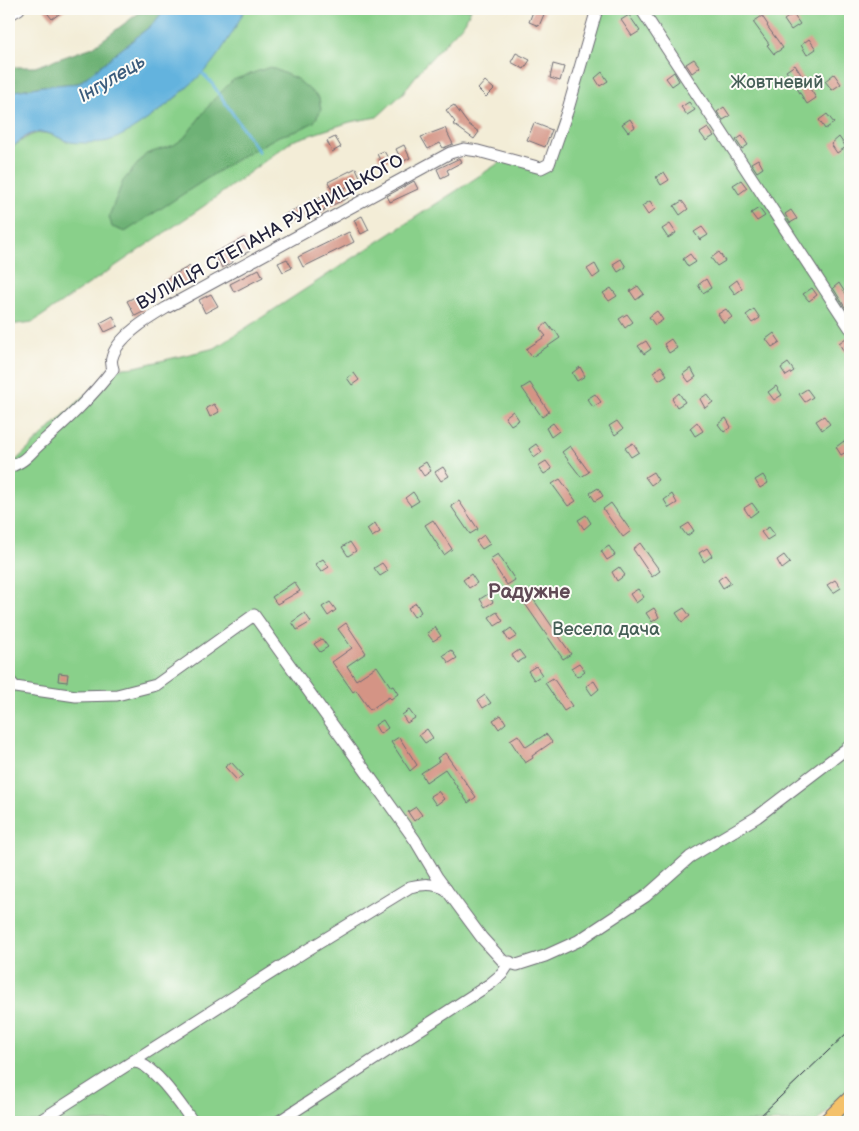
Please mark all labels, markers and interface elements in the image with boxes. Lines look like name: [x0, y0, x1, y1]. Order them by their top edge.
water label: Інгулець: [74, 50, 150, 108]
park label: Жовтневий: [731, 72, 823, 93]
street label: ВУЛИЦЯ СТЕПАНА РУДНИЦЬКОГО: [133, 150, 407, 314]
district label: Радужне: [488, 580, 570, 604]
park label: Весела дача: [552, 619, 660, 640]

